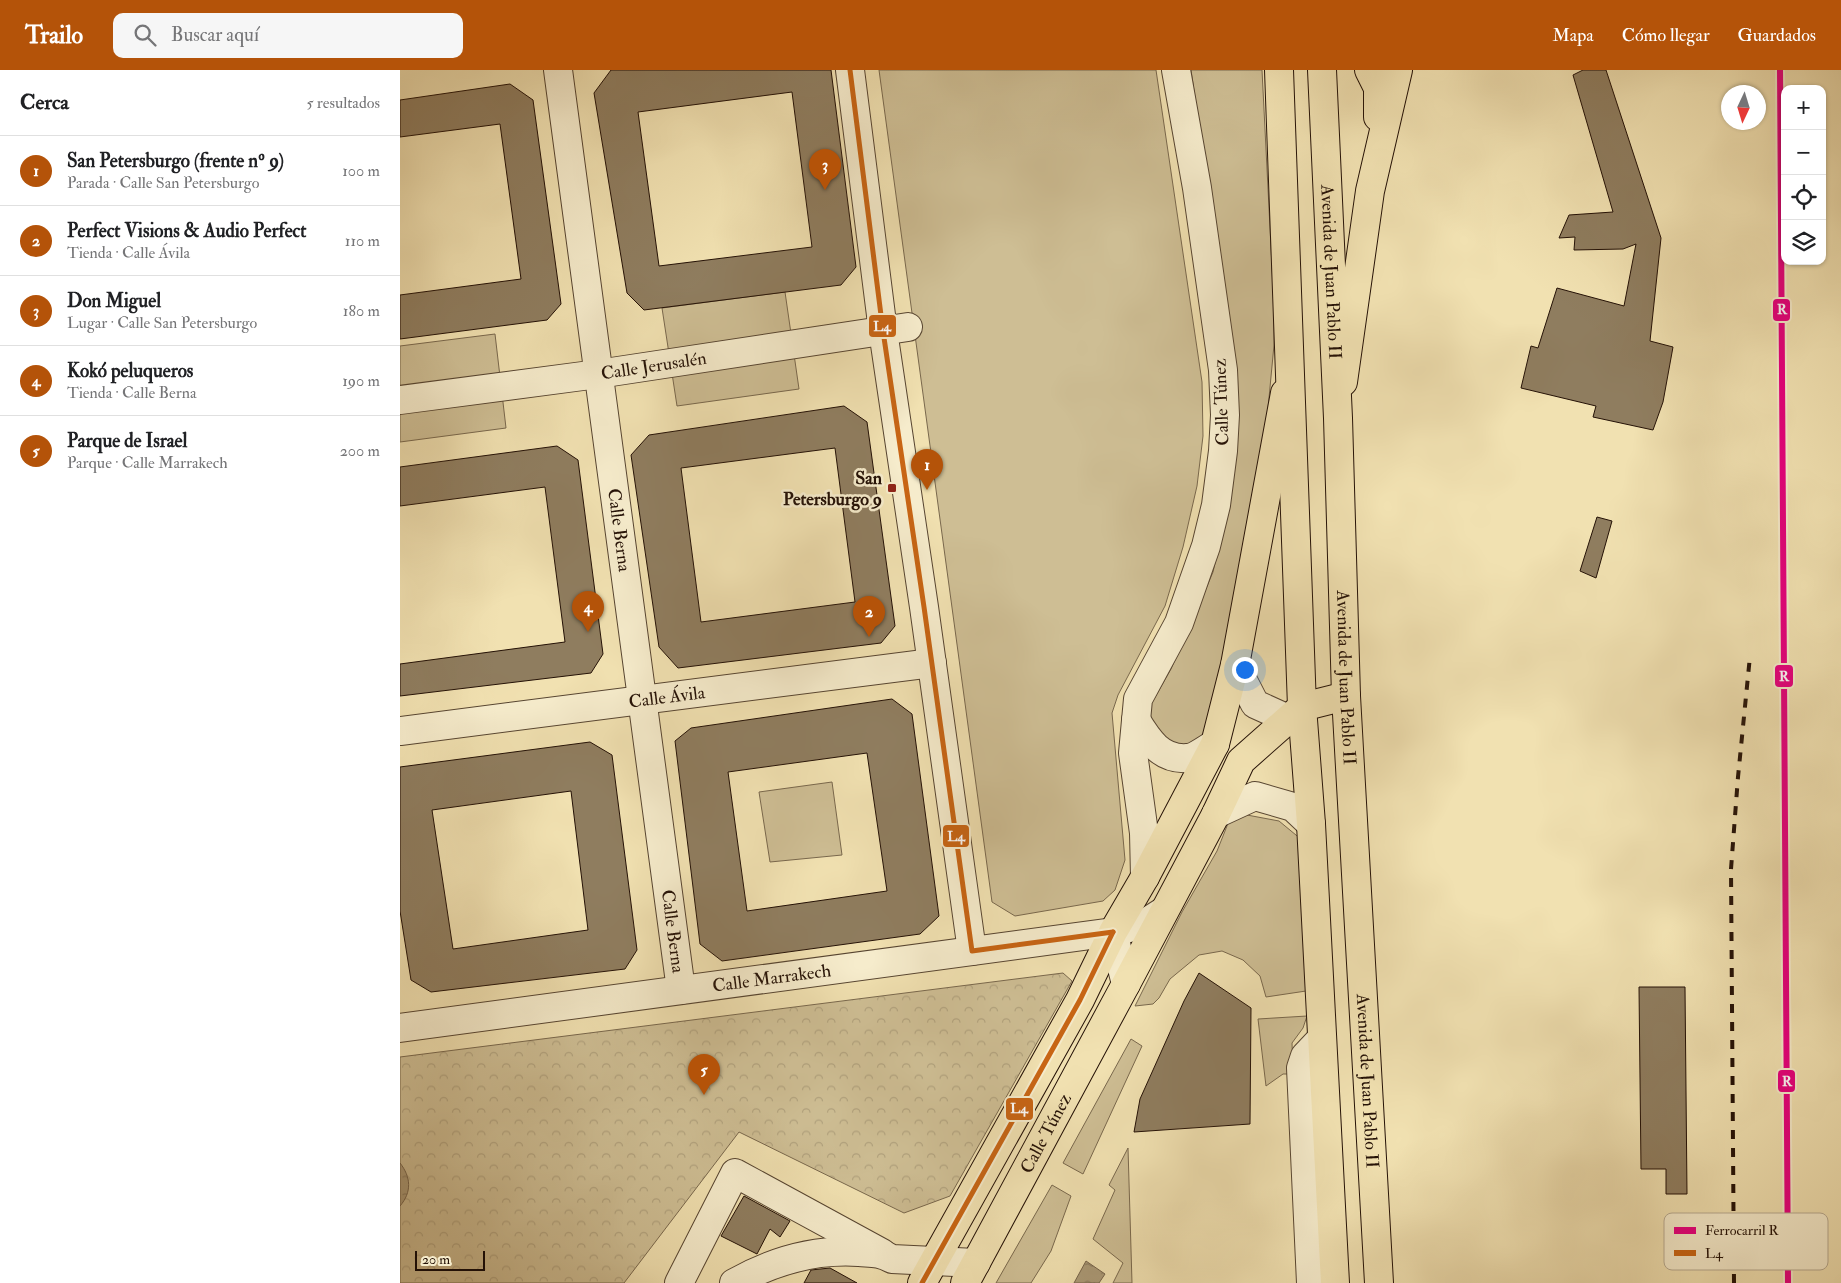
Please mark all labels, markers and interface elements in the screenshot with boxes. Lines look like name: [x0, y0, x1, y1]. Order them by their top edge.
search box: [113, 13, 463, 58]
text: Trailo: [25, 20, 83, 51]
icon: search: [131, 21, 159, 49]
text: Buscar aquí: [171, 23, 259, 47]
text: Mapa: [1553, 24, 1594, 47]
text: Cómo llegar: [1622, 24, 1710, 47]
text: Guardados: [1738, 24, 1816, 47]
north arrow: [1721, 85, 1766, 130]
map controls: [1781, 85, 1826, 265]
button: +: [1781, 85, 1826, 130]
text: Cerca: [20, 89, 69, 116]
text: 5 resultados: [306, 93, 380, 113]
button: −: [1781, 130, 1826, 175]
text: San Petersburgo (frente nº 9): [67, 149, 284, 173]
pin: 3: [809, 149, 841, 190]
text: 1: [33, 161, 39, 181]
text: 100 m: [342, 161, 380, 181]
text: Parada · Calle San Petersburgo: [67, 173, 259, 193]
button: locate: [1781, 175, 1826, 220]
street label: Avenida de Juan Pablo II: [1315, 183, 1346, 360]
text: Perfect Visions & Audio Perfect: [67, 219, 306, 243]
button: layers: [1781, 220, 1826, 265]
text: 2: [32, 231, 40, 251]
text: 110 m: [345, 231, 380, 251]
text: Tienda · Calle Ávila: [67, 243, 190, 263]
text: Don Miguel: [67, 289, 161, 313]
line badge: R: [1772, 298, 1791, 322]
text: 3: [33, 301, 39, 321]
text: 180 m: [343, 301, 380, 321]
text: R: [1777, 301, 1788, 318]
text: Lugar · Calle San Petersburgo: [67, 313, 257, 333]
line badge: L4: [868, 314, 897, 338]
text: L4: [873, 318, 892, 335]
street label: Calle Jerusalén: [599, 347, 708, 385]
street label: Calle Túnez: [1208, 358, 1235, 446]
text: Kokó peluqueros: [67, 359, 193, 383]
text: 4: [32, 371, 40, 391]
text: 190 m: [342, 371, 380, 391]
text: Tienda · Calle Berna: [67, 383, 196, 403]
text: Parque de Israel: [67, 429, 187, 453]
text: 5: [32, 441, 40, 461]
text: 200 m: [340, 441, 380, 461]
pin: 1: [911, 449, 943, 490]
text: Parque · Calle Marrakech: [67, 453, 228, 473]
place label: San Petersburgo 9: [783, 467, 883, 511]
marker: San Petersburgo 9: [886, 482, 898, 494]
street label: Calle Berna: [602, 487, 636, 574]
street label: Avenida de Juan Pablo II: [1331, 589, 1361, 766]
pin: 4: [572, 591, 604, 632]
pin: 2: [853, 596, 885, 637]
your location: [1232, 657, 1258, 683]
line badge: R: [1774, 664, 1794, 688]
text: R: [1779, 668, 1790, 685]
street label: Calle Ávila: [627, 681, 707, 714]
line badge: L4: [942, 824, 970, 848]
text: L4: [947, 828, 966, 845]
street label: Calle Berna: [656, 888, 690, 975]
street label: Calle Marrakech: [711, 959, 833, 998]
street label: Avenida de Juan Pablo II: [1351, 992, 1384, 1169]
pin: 5: [688, 1054, 720, 1095]
line badge: R: [1777, 1069, 1796, 1093]
text: R: [1782, 1073, 1793, 1090]
street label: Calle Túnez: [1015, 1089, 1077, 1177]
line badge: L4: [1005, 1097, 1034, 1121]
text: L4: [1010, 1100, 1029, 1117]
legend: [1664, 1213, 1828, 1270]
text: Ferrocarril R: [1705, 1222, 1780, 1239]
text: L4: [1705, 1245, 1724, 1262]
scale bar: [415, 1248, 485, 1271]
text: 20 m: [422, 1251, 450, 1268]

